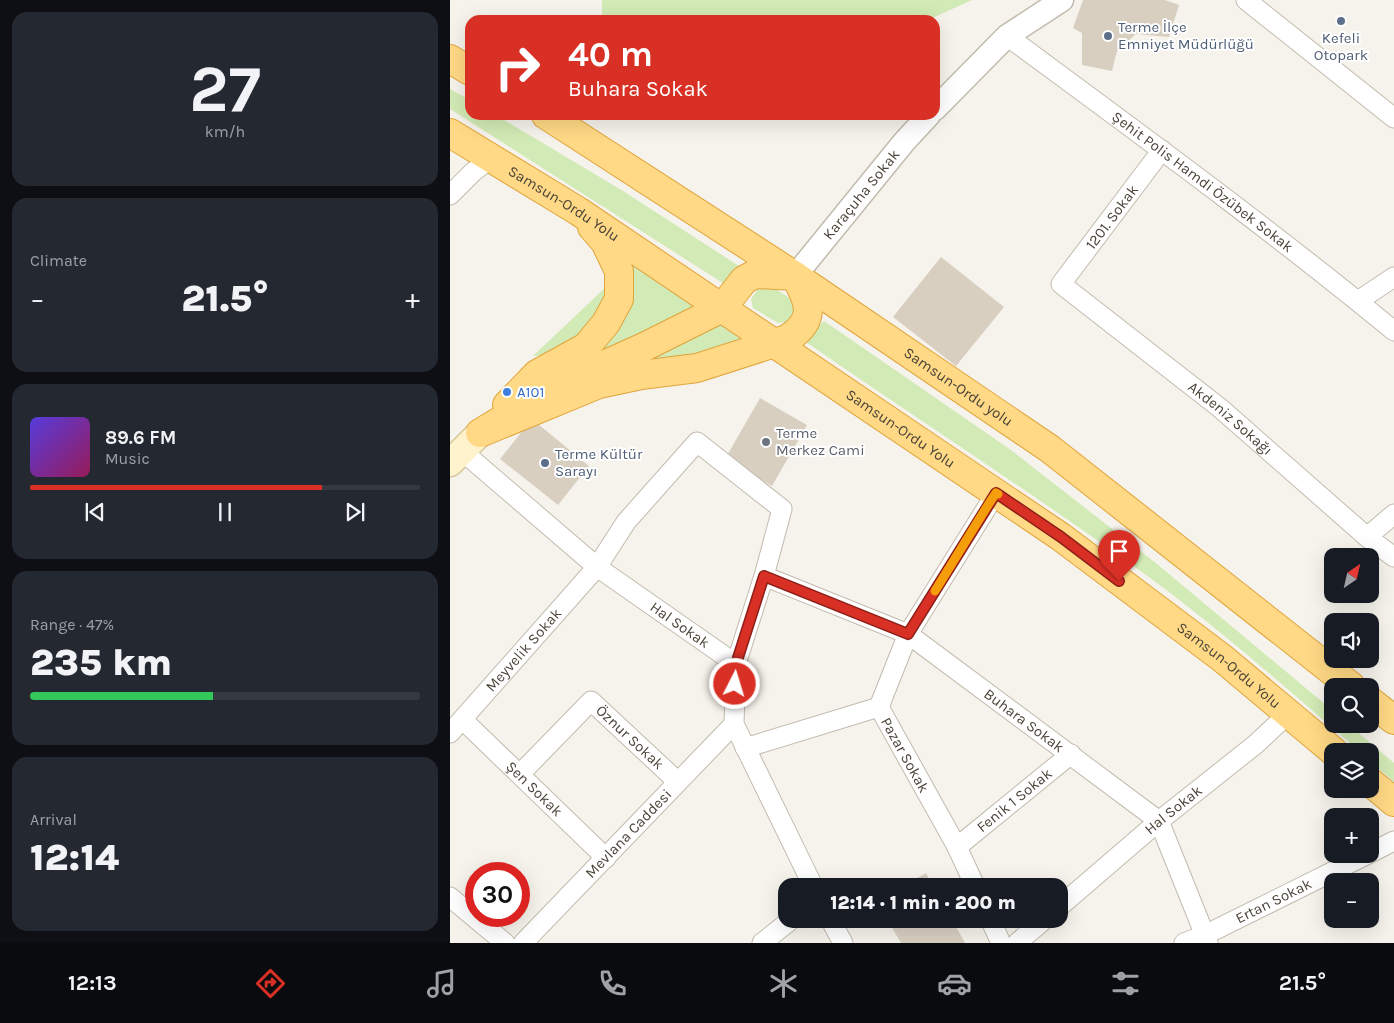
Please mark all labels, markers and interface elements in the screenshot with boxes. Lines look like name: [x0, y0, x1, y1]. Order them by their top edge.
marker: Kefeli Otopark: [1335, 15, 1347, 27]
place label: Terme İlçe Emniyet Müdürlüğü: [1118, 18, 1254, 53]
place label: Kefeli Otopark: [1314, 29, 1368, 64]
marker: Terme İlçe Emniyet Müdürlüğü: [1102, 30, 1114, 42]
text: 40 m: [568, 34, 653, 75]
icon: right: [485, 35, 550, 100]
text: 27: [189, 51, 261, 127]
text: Buhara Sokak: [568, 76, 708, 102]
street label: Şehit Polis Hamdi Özübek Sokak: [1108, 108, 1297, 256]
text: km/h: [205, 122, 245, 141]
street label: Karaçuha Sokak: [819, 146, 903, 243]
street label: Samsun-Ordu Yolu: [505, 162, 623, 245]
street label: 1201. Sokak: [1082, 181, 1142, 253]
text: Climate: [30, 251, 87, 270]
text: 21.5°: [181, 276, 269, 321]
text: −: [30, 282, 45, 315]
text: +: [405, 282, 420, 315]
street label: Samsun-Ordu yolu: [900, 344, 1016, 430]
street label: Akdeniz Sokağı: [1185, 378, 1276, 459]
place label: A101: [517, 383, 544, 401]
street label: Samsun-Ordu Yolu: [842, 385, 959, 472]
marker: A101: [501, 386, 513, 398]
place label: Terme Merkez Cami: [776, 424, 865, 459]
text: 89.6 FM: [105, 427, 176, 449]
marker: Terme Merkez Cami: [760, 436, 772, 448]
place label: Terme Kültür Sarayı: [555, 445, 643, 480]
text: Music: [105, 449, 150, 468]
marker: Terme Kültür Sarayı: [539, 457, 551, 469]
icon: previous: [81, 498, 109, 526]
icon: pause: [211, 498, 239, 526]
icon: next: [341, 498, 369, 526]
pin: [1098, 530, 1140, 581]
icon: arrive: [1105, 537, 1133, 565]
north arrow: [1324, 548, 1379, 602]
map controls: [1324, 548, 1379, 928]
street label: Hal Sokak: [647, 598, 713, 652]
street label: Meyvelik Sokak: [482, 604, 565, 695]
button: sound: [1324, 613, 1379, 668]
text: Range · 47%: [30, 615, 114, 634]
street label: Samsun-Ordu Yolu: [1173, 618, 1285, 712]
text: 235 km: [30, 640, 172, 685]
position arrow: [708, 657, 760, 709]
button: search: [1324, 678, 1379, 733]
street label: Buhara Sokak: [980, 685, 1068, 756]
street label: Öznur Sokak: [592, 701, 668, 773]
street label: Pazar Sokak: [877, 714, 933, 796]
button: layers: [1324, 743, 1379, 798]
street label: Şen Sokak: [502, 757, 566, 820]
street label: Fenik 1 Sokak: [973, 764, 1056, 836]
street label: Hal Sokak: [1141, 781, 1206, 838]
street label: Mevlana Caddesi: [582, 785, 675, 882]
button: +: [1324, 808, 1379, 863]
text: Arrival: [30, 810, 77, 829]
text: 12:14: [30, 835, 119, 880]
speed limit sign: 30: [465, 862, 530, 927]
button: −: [1324, 873, 1379, 928]
street label: Ertan Sokak: [1232, 874, 1315, 927]
text: 12:14 · 1 min · 200 m: [830, 892, 1016, 914]
icon: directions: [253, 966, 288, 1001]
icon: music: [424, 966, 459, 1001]
icon: phone: [595, 966, 630, 1001]
icon: climate: [766, 966, 801, 1001]
icon: car: [937, 966, 972, 1001]
icon: filters: [1108, 966, 1143, 1001]
text: 12:13: [68, 970, 117, 996]
text: 21.5°: [1279, 970, 1326, 996]

